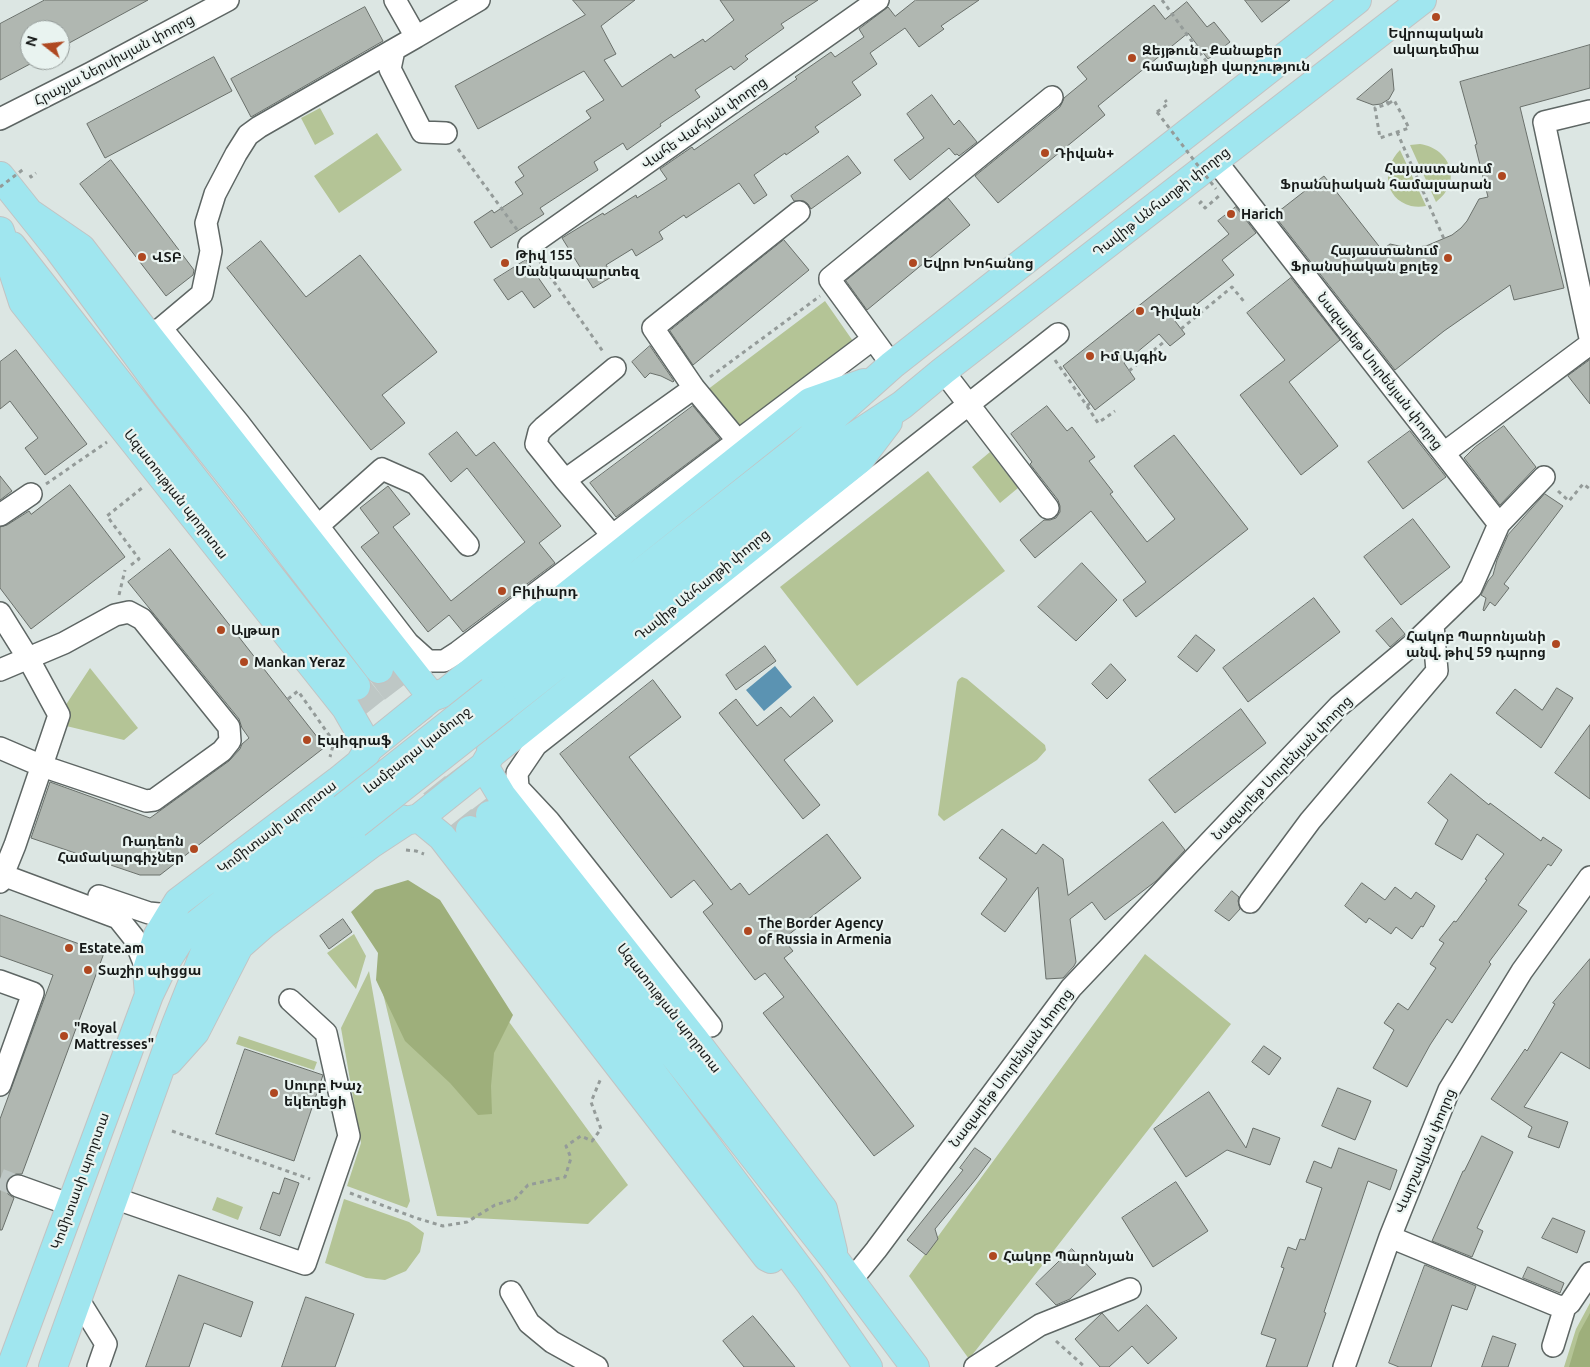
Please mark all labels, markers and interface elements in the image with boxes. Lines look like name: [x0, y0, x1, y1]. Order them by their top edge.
street label: Հրաչյա Ներսիսյան փողոց: [31, 11, 197, 109]
marker: Եվրոպական ակադեմիա: [1430, 11, 1442, 23]
north arrow: [20, 20, 70, 70]
place label: Եվրոպական ակադեմիա: [1388, 25, 1484, 58]
text: N: [22, 34, 41, 48]
place label: Զեյթուն - Քանաքեր համայնքի վարչություն: [1142, 42, 1310, 74]
marker: Զեյթուն - Քանաքեր համայնքի վարչություն: [1126, 52, 1138, 64]
street label: Վահե Վահյան փողոց: [638, 73, 770, 173]
street label: Դավիթ Անհաղթի փողոց: [1089, 143, 1233, 261]
place label: Դիվան+: [1055, 145, 1114, 161]
marker: Դիվան+: [1039, 147, 1051, 159]
place label: Հայաստանում Ֆրանսիական համալսարան: [1280, 160, 1492, 192]
marker: Հայաստանում Ֆրանսիական համալսարան: [1496, 170, 1508, 182]
place label: Harich: [1241, 206, 1283, 222]
marker: Harich: [1225, 208, 1237, 220]
place label: Հայաստանում Ֆրանսիական քոլեջ: [1291, 242, 1438, 274]
place label: Թիվ 155 Մանկապարտեզ: [515, 247, 639, 280]
place label: ՎՏԲ: [152, 249, 182, 265]
marker: ՎՏԲ: [136, 251, 148, 263]
marker: Հայաստանում Ֆրանսիական քոլեջ: [1442, 252, 1454, 264]
place label: Եվրո Խոհանոց: [923, 255, 1034, 271]
marker: Թիվ 155 Մանկապարտեզ: [499, 257, 511, 269]
marker: Եվրո Խոհանոց: [907, 257, 919, 269]
street label: Նազարեթ Սուրենյան փողոց: [1314, 289, 1446, 453]
place label: Դիվան: [1150, 303, 1201, 319]
marker: Դիվան: [1134, 305, 1146, 317]
place label: Իմ ԱյգիՆ: [1100, 348, 1167, 364]
marker: Իմ ԱյգիՆ: [1084, 350, 1096, 362]
street label: Ազատության պողոտա: [120, 426, 232, 562]
street label: Դավիթ Անհաղթի փողոց: [631, 525, 773, 645]
place label: Բիլիարդ: [512, 583, 578, 599]
marker: Բիլիարդ: [496, 585, 508, 597]
place label: Ալթար: [231, 622, 280, 638]
marker: Ալթար: [215, 624, 227, 636]
place label: Հակոբ Պարոնյանի անվ. թիվ 59 դպրոց: [1406, 628, 1546, 660]
marker: Հակոբ Պարոնյանի անվ. թիվ 59 դպրոց: [1550, 638, 1562, 650]
place label: Mankan Yeraz: [254, 654, 345, 670]
marker: Mankan Yeraz: [238, 656, 250, 668]
street label: Նազարեթ Սուրենյան փողոց: [1208, 692, 1356, 844]
street label: Լամբադա կամուրջ: [360, 703, 474, 797]
place label: Էպիգրաֆ: [317, 732, 391, 748]
marker: Էպիգրաֆ: [301, 734, 313, 746]
street label: Կոմիտասի պողոտա: [214, 777, 340, 877]
place label: Ռադեոն Համակարգիչներ: [57, 833, 184, 866]
marker: Ռադեոն Համակարգիչներ: [188, 843, 200, 855]
place label: The Border Agency of Russia in Armenia: [758, 915, 892, 948]
marker: The Border Agency of Russia in Armenia: [742, 925, 754, 937]
place label: Estate.am: [79, 940, 144, 956]
street label: Ազատության պողոտա: [613, 940, 725, 1076]
marker: Estate.am: [63, 942, 75, 954]
place label: Տաշիր պիցցա: [98, 962, 201, 978]
marker: Տաշիր պիցցա: [82, 964, 94, 976]
street label: Նազարեթ Սուրենյան փողոց: [946, 985, 1076, 1151]
place label: "Royal Mattresses": [74, 1020, 154, 1052]
marker: "Royal Mattresses": [58, 1030, 70, 1042]
place label: Սուրբ Խաչ եկեղեցի: [284, 1077, 362, 1110]
street label: Վարշավյան փողոց: [1391, 1086, 1459, 1216]
marker: Սուրբ Խաչ եկեղեցի: [268, 1087, 280, 1099]
street label: Կոմիտասի պողոտա: [47, 1110, 113, 1252]
place label: Հակոբ Պարոնյան: [1003, 1248, 1134, 1264]
marker: Հակոբ Պարոնյան: [987, 1250, 999, 1262]

